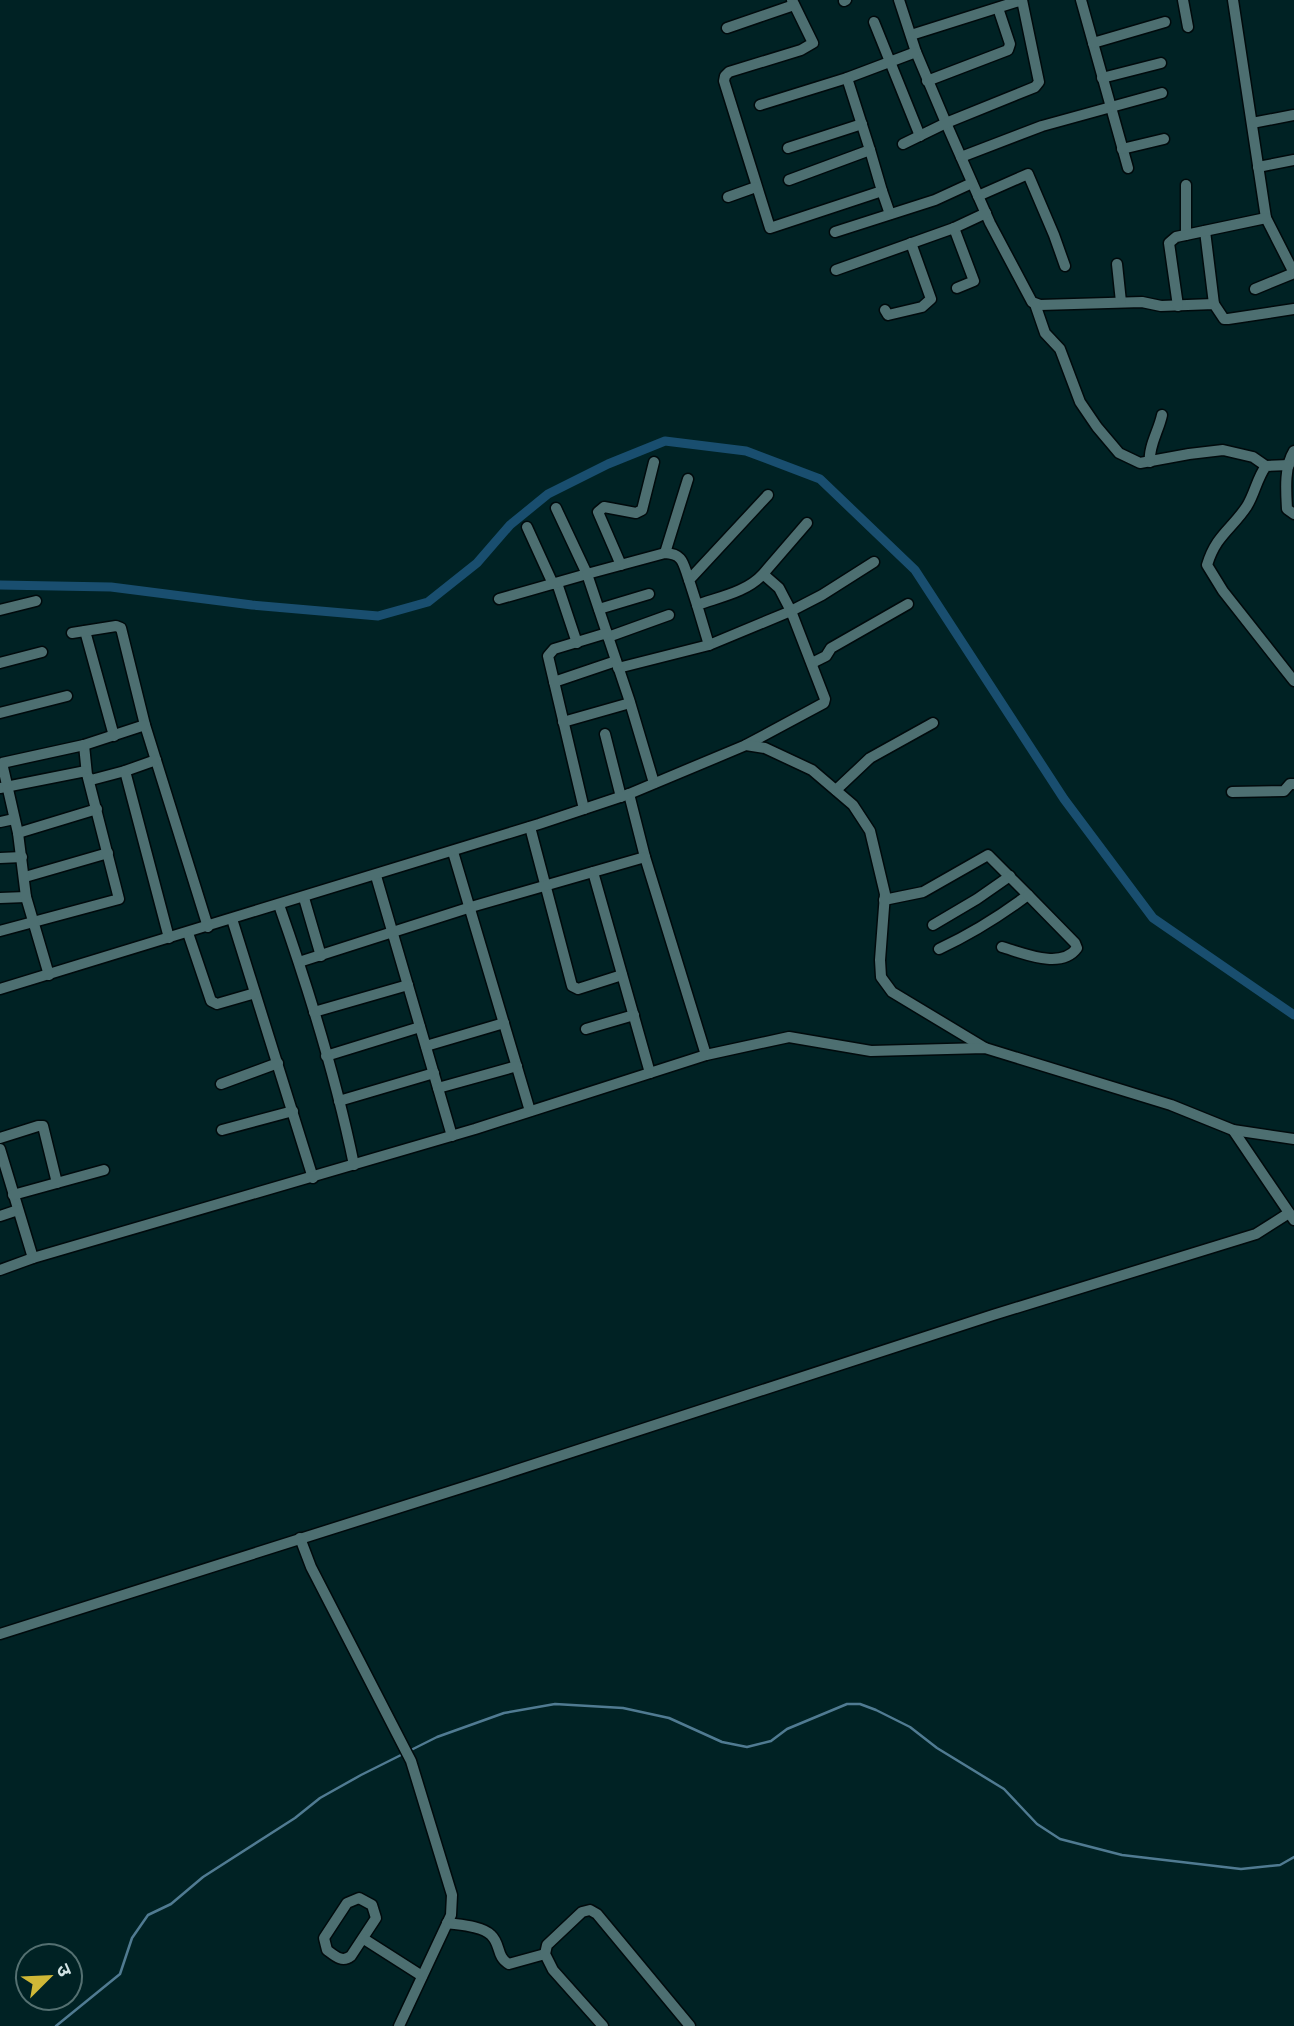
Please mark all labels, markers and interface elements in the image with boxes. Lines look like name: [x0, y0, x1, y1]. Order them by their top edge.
north arrow: [14, 1942, 84, 2012]
text: उ: [52, 1961, 77, 1980]

